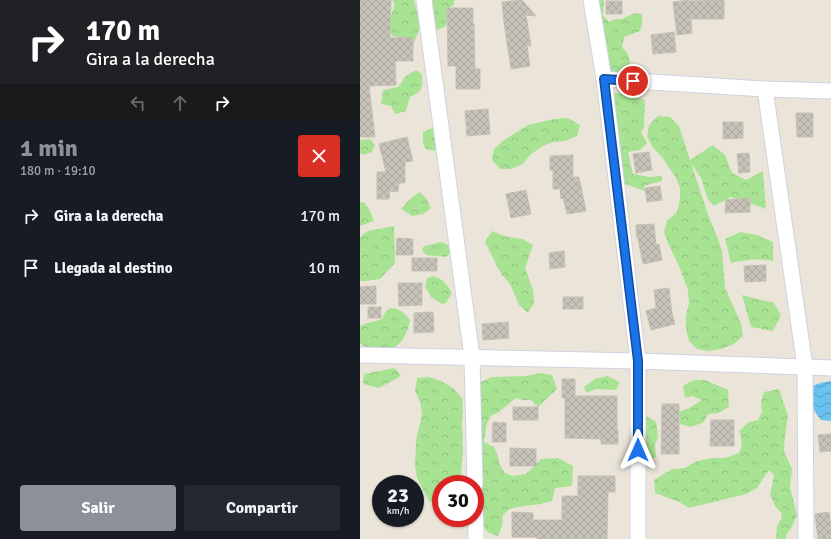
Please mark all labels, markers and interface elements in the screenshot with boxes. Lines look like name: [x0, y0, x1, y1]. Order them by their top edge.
text: 170 m: [86, 14, 160, 48]
icon: right: [20, 16, 72, 68]
text: Gira a la derecha: [86, 48, 215, 70]
pin: [616, 64, 650, 98]
icon: arrive: [622, 70, 644, 92]
icon: left: [127, 92, 149, 114]
icon: ahead: [169, 92, 191, 114]
icon: right: [211, 92, 233, 114]
text: 1 min: [20, 133, 78, 163]
button: close: [298, 135, 340, 177]
text: 180 m · 19:10: [20, 163, 96, 179]
icon: right: [20, 205, 42, 227]
text: Gira a la derecha: [54, 207, 164, 225]
text: 170 m: [300, 207, 340, 225]
icon: arrive: [20, 257, 42, 279]
text: Llegada al destino: [54, 259, 173, 277]
text: 10 m: [309, 259, 340, 277]
position arrow: [617, 429, 659, 471]
speed limit sign: 30: [432, 475, 484, 527]
text: 23: [387, 483, 409, 508]
button: Salir: [20, 485, 176, 531]
button: Compartir: [184, 485, 340, 531]
text: km/h: [387, 505, 409, 517]

